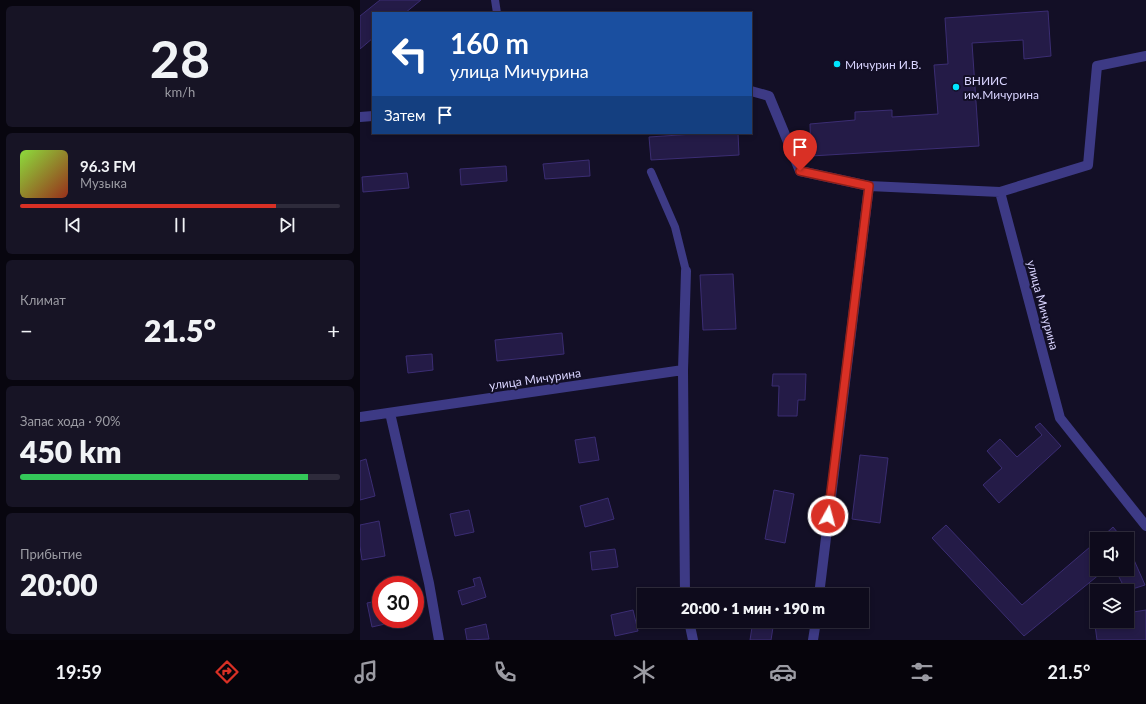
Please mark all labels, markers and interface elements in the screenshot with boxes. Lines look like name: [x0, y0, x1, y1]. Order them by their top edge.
text: 160 m: [450, 26, 529, 60]
text: 28: [150, 27, 210, 89]
icon: left: [384, 28, 436, 80]
place label: Мичурин И.В.: [845, 57, 922, 72]
marker: Мичурин И.В.: [832, 59, 842, 69]
text: улица Мичурина: [450, 60, 589, 82]
place label: ВНИИС им.Мичурина: [964, 73, 1039, 102]
marker: ВНИИС им.Мичурина: [951, 82, 961, 92]
text: km/h: [165, 84, 195, 100]
icon: arrive: [434, 104, 456, 126]
text: Затем: [384, 106, 426, 124]
pin: [783, 130, 817, 171]
icon: arrive: [789, 136, 811, 158]
text: 96.3 FM: [80, 157, 136, 175]
text: Музыка: [80, 175, 127, 191]
icon: previous: [62, 214, 84, 236]
icon: pause: [169, 214, 191, 236]
icon: next: [276, 214, 298, 236]
street label: улица Мичурина: [1024, 258, 1062, 352]
text: Климат: [20, 292, 66, 308]
text: 21.5°: [144, 312, 216, 348]
text: −: [20, 317, 33, 344]
text: +: [327, 317, 340, 344]
street label: улица Мичурина: [488, 365, 582, 393]
text: Запас хода · 90%: [20, 413, 121, 429]
text: 450 km: [20, 433, 121, 469]
position arrow: [807, 495, 849, 537]
map controls: [1090, 532, 1134, 628]
button: sound: [1090, 532, 1134, 576]
text: Прибытие: [20, 546, 82, 562]
text: 20:00: [20, 566, 98, 602]
speed limit sign: 30: [372, 576, 424, 628]
button: layers: [1090, 584, 1134, 628]
text: 20:00 · 1 мин · 190 m: [681, 599, 825, 617]
icon: directions: [213, 658, 241, 686]
icon: music: [352, 658, 380, 686]
icon: phone: [491, 658, 519, 686]
icon: climate: [630, 658, 658, 686]
icon: car: [769, 658, 797, 686]
icon: filters: [908, 658, 936, 686]
text: 19:59: [56, 661, 102, 683]
text: 21.5°: [1047, 661, 1090, 683]

